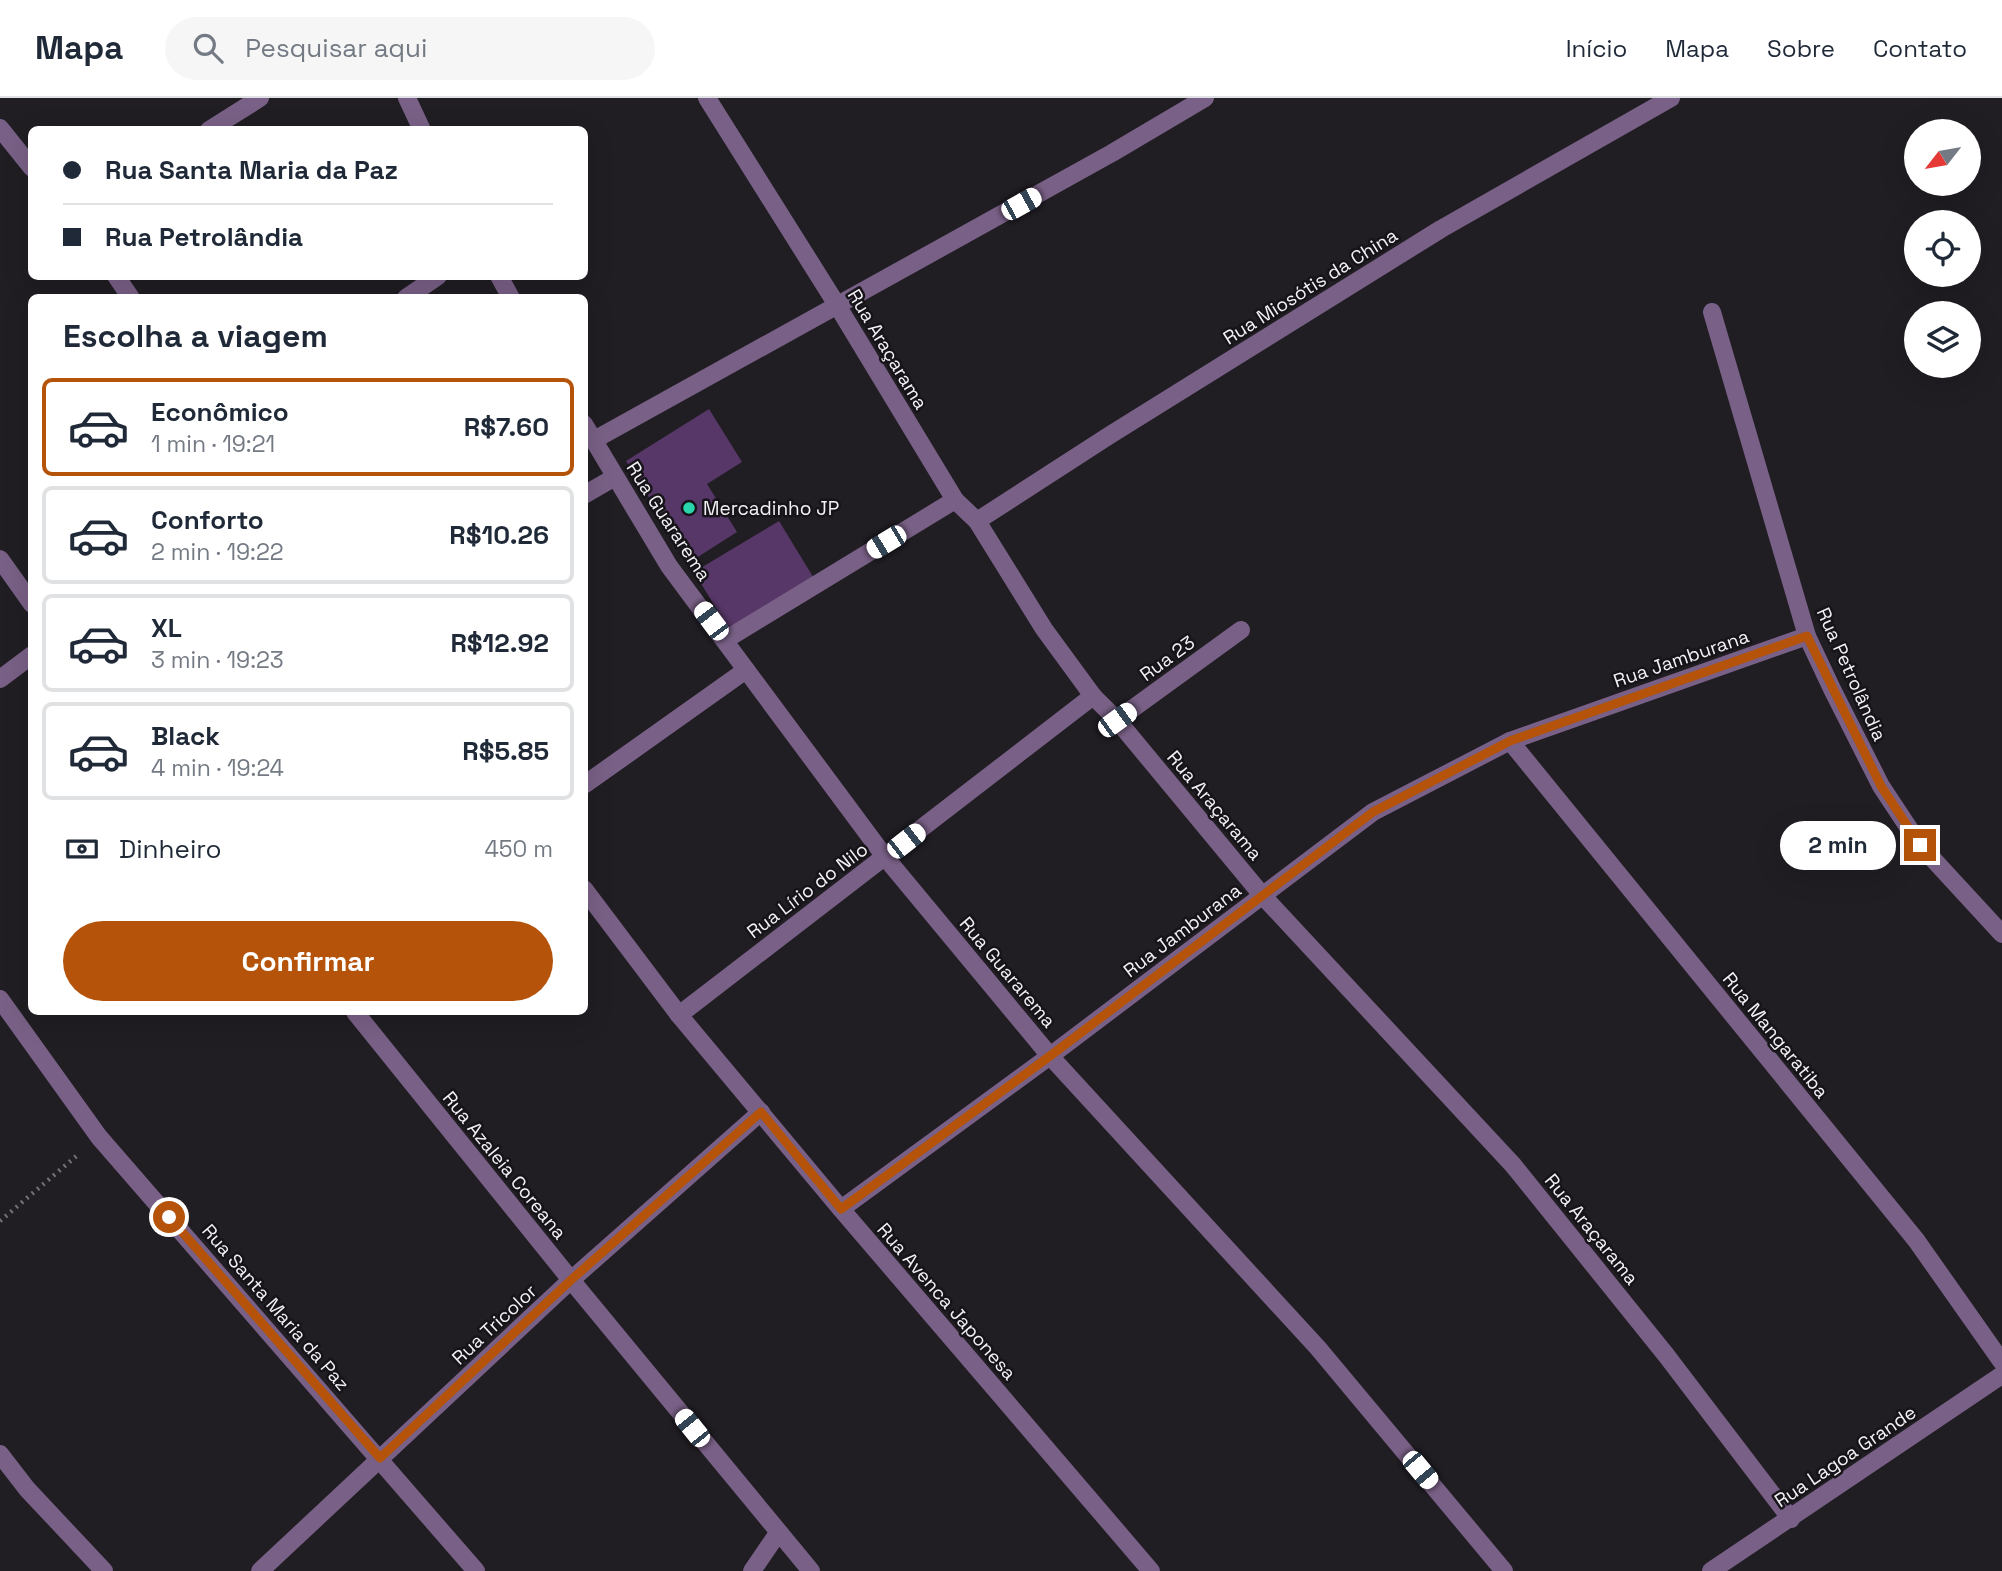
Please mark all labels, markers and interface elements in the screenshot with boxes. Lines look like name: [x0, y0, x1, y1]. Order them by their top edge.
search box: [165, 17, 655, 80]
text: Mapa: [35, 27, 123, 69]
icon: search: [189, 29, 227, 67]
text: Pesquisar aqui: [245, 31, 427, 65]
text: Início: [1566, 33, 1627, 64]
text: Mapa: [1665, 33, 1729, 64]
text: Sobre: [1767, 33, 1835, 64]
text: Contato: [1873, 33, 1967, 64]
north arrow: [1904, 119, 1981, 196]
map controls: [1904, 119, 1981, 378]
text: Rua Santa Maria da Paz: [105, 153, 398, 187]
car: [998, 185, 1045, 223]
button: locate: [1904, 210, 1981, 287]
text: Rua Petrolândia: [105, 220, 303, 254]
street label: Rua Miosótis da China: [1218, 223, 1402, 350]
street label: Rua Araçarama: [842, 285, 933, 414]
button: layers: [1904, 301, 1981, 378]
text: Escolha a viagem: [63, 316, 328, 356]
text: Econômico: [151, 395, 289, 429]
icon: car: [67, 396, 130, 459]
text: R$7.60: [464, 410, 549, 444]
text: 1 min · 19:21: [151, 429, 275, 459]
street label: Rua Guararema: [621, 457, 717, 586]
place label: Mercadinho JP: [703, 496, 839, 521]
marker: Mercadinho JP: [681, 500, 697, 516]
text: Conforto: [151, 503, 264, 537]
icon: car: [67, 504, 130, 567]
text: R$10.26: [449, 518, 549, 552]
car: [863, 522, 910, 562]
text: 2 min · 19:22: [151, 537, 284, 567]
car: [690, 598, 733, 644]
street label: Rua Petrolândia: [1811, 603, 1892, 745]
text: XL: [151, 611, 182, 645]
icon: car: [67, 612, 130, 675]
street label: Rua Jamburana: [1610, 624, 1752, 693]
text: R$12.92: [450, 626, 549, 660]
street label: Rua 23: [1135, 630, 1200, 687]
text: 3 min · 19:23: [151, 645, 284, 675]
car: [1094, 699, 1141, 741]
text: Black: [151, 719, 220, 753]
icon: car: [67, 720, 130, 783]
text: R$5.85: [462, 734, 549, 768]
street label: Rua Araçarama: [1161, 745, 1268, 865]
text: 4 min · 19:24: [151, 753, 284, 783]
car: [883, 820, 930, 862]
callout: 2 min: [1780, 820, 1896, 870]
route end: [1904, 829, 1936, 861]
icon: cash: [63, 830, 101, 868]
text: 2 min: [1808, 830, 1868, 860]
text: Dinheiro: [119, 832, 222, 866]
text: 450 m: [484, 834, 553, 864]
street label: Rua Lírio do Nilo: [742, 837, 873, 944]
street label: Rua Jamburana: [1118, 878, 1246, 983]
street label: Rua Guararema: [954, 912, 1061, 1033]
button: Confirmar: [63, 921, 553, 1001]
street label: Rua Mangaratiba: [1717, 967, 1834, 1104]
street label: Rua Azaleia Coreana: [437, 1086, 572, 1245]
street label: Rua Araçarama: [1539, 1169, 1644, 1290]
route start: [153, 1201, 185, 1233]
street label: Rua Avenca Japonesa: [872, 1218, 1022, 1385]
street label: Rua Santa Maria da Paz: [196, 1219, 355, 1396]
street label: Rua Tricolor: [447, 1279, 542, 1370]
street label: Rua Lagoa Grande: [1770, 1400, 1921, 1513]
car: [671, 1405, 714, 1451]
car: [1399, 1447, 1442, 1493]

